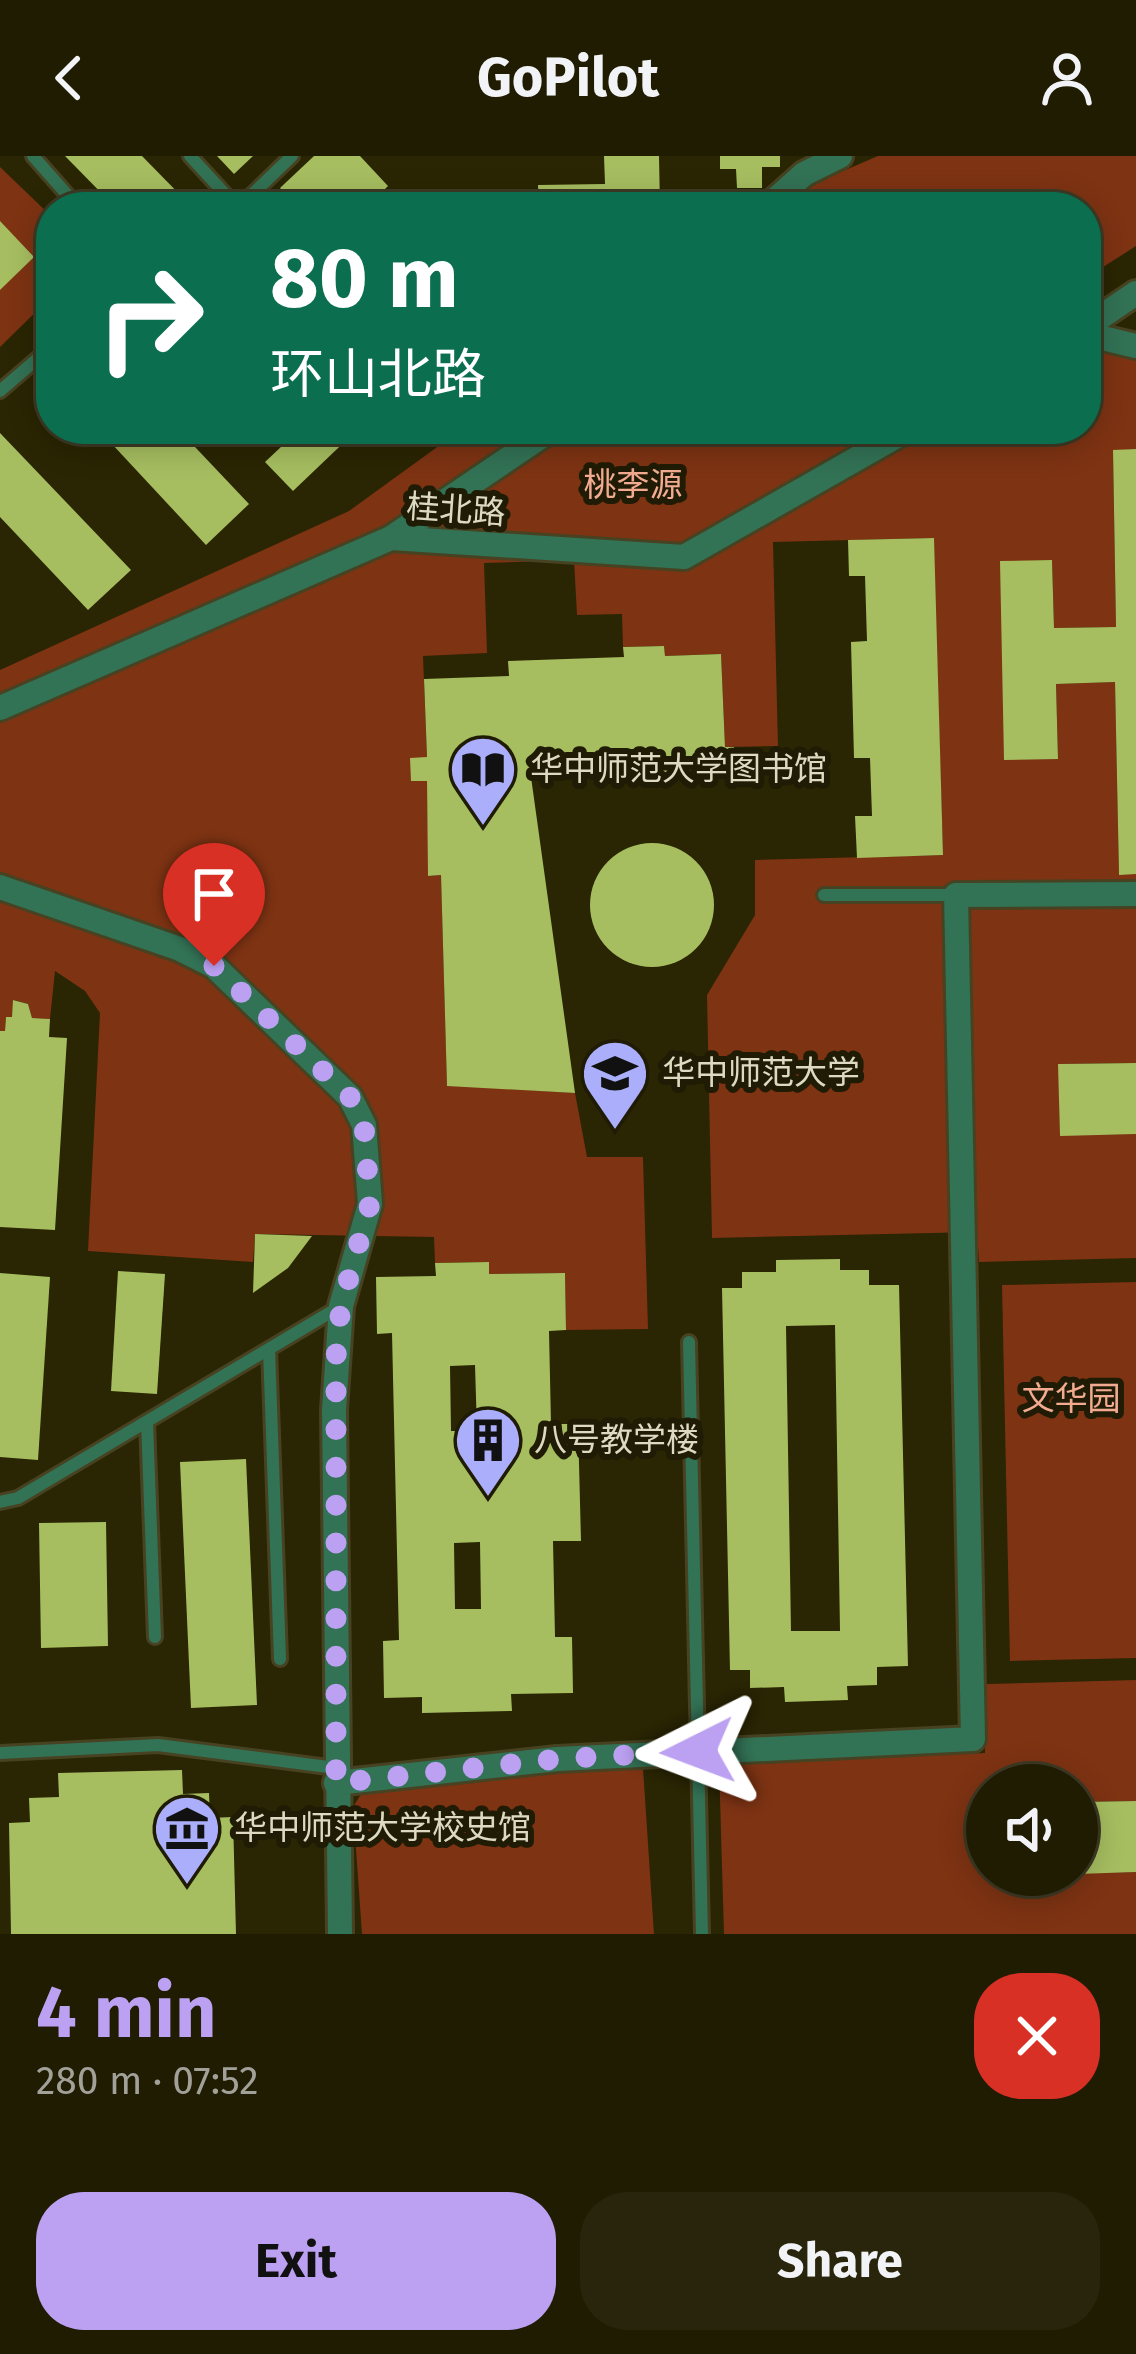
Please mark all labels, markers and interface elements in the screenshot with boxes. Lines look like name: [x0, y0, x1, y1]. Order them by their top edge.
icon: back: [36, 45, 102, 111]
icon: person: [1034, 45, 1100, 111]
text: GoPilot: [477, 46, 659, 110]
text: 80 m: [270, 228, 459, 329]
icon: right: [72, 240, 228, 396]
text: 环山北路: [270, 343, 486, 407]
park label: 桃李源: [584, 465, 683, 505]
street label: 桂北路: [405, 487, 507, 533]
library icon: 华中师范大学图书馆: [448, 734, 518, 828]
place label: 华中师范大学图书馆: [530, 749, 827, 789]
pin: [163, 843, 265, 966]
icon: arrive: [181, 861, 247, 927]
school or university icon: 华中师范大学: [580, 1038, 650, 1132]
place label: 华中师范大学: [662, 1053, 860, 1093]
park label: 文华园: [1022, 1379, 1121, 1419]
building icon: 八号教学楼: [453, 1405, 523, 1499]
place label: 八号教学楼: [534, 1420, 699, 1460]
position arrow: [635, 1688, 761, 1814]
map controls: [966, 1764, 1098, 1896]
button: sound: [966, 1764, 1098, 1896]
museum icon: 华中师范大学校史馆: [152, 1793, 222, 1887]
place label: 华中师范大学校史馆: [234, 1808, 531, 1848]
text: 4 min: [36, 1970, 216, 2056]
button: close: [974, 1973, 1100, 2099]
text: 280 m · 07:52: [36, 2058, 259, 2104]
button: Exit: [36, 2192, 556, 2330]
button: Share: [580, 2192, 1100, 2330]

